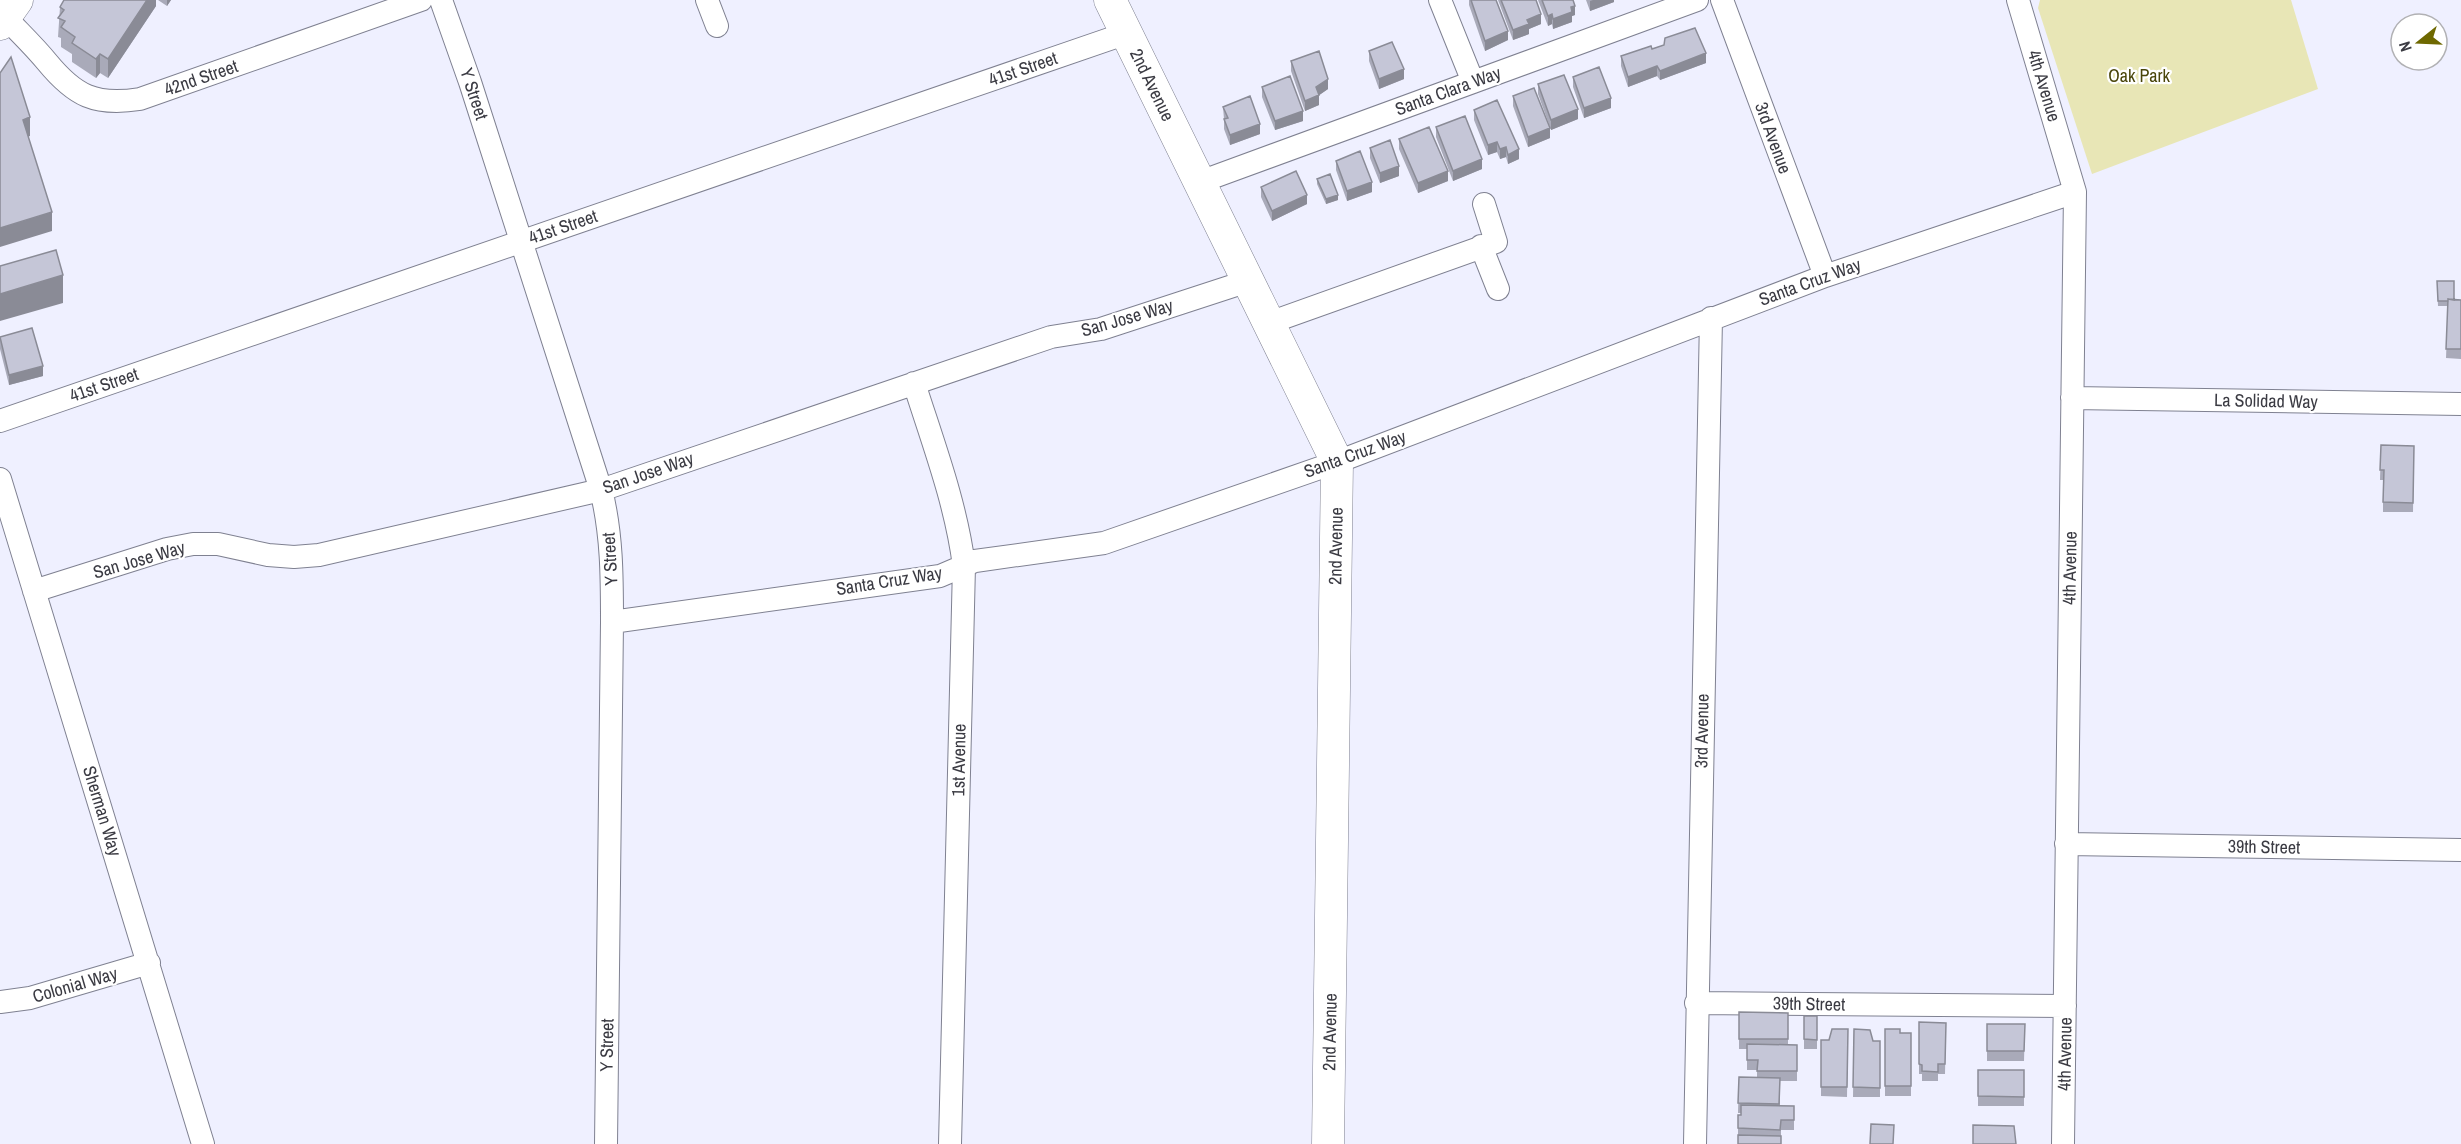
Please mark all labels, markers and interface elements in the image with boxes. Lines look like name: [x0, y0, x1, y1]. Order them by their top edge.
north arrow: [2389, 12, 2449, 72]
text: N: [2393, 39, 2417, 55]
street label: 2nd Avenue: [1124, 44, 1181, 125]
street label: 41st Street: [985, 45, 1061, 92]
street label: 4th Avenue: [2022, 47, 2067, 125]
street label: 42nd Street: [161, 53, 241, 102]
street label: Santa Clara Way: [1391, 60, 1505, 121]
park label: Oak Park: [2108, 63, 2170, 88]
street label: Y Street: [454, 65, 495, 123]
street label: 3rd Avenue: [1749, 99, 1798, 177]
street label: 41st Street: [525, 203, 601, 250]
street label: Santa Cruz Way: [1755, 251, 1865, 312]
street label: San Jose Way: [1078, 292, 1176, 343]
street label: 41st Street: [66, 361, 142, 408]
street label: La Solidad Way: [2214, 387, 2319, 414]
street label: Santa Cruz Way: [1300, 423, 1410, 484]
street label: San Jose Way: [599, 445, 697, 500]
street label: 2nd Avenue: [1322, 507, 1349, 585]
street label: 4th Avenue: [2056, 531, 2083, 605]
street label: Y Street: [596, 532, 623, 586]
street label: San Jose Way: [90, 534, 188, 585]
street label: Santa Cruz Way: [834, 560, 944, 601]
street label: 3rd Avenue: [1688, 694, 1715, 768]
street label: 1st Avenue: [945, 723, 972, 797]
street label: Sherman Way: [77, 763, 128, 860]
street label: 39th Street: [2228, 833, 2300, 860]
street label: Colonial Way: [29, 960, 121, 1009]
street label: 39th Street: [1773, 990, 1845, 1017]
street label: 2nd Avenue: [1316, 993, 1343, 1071]
street label: 4th Avenue: [2051, 1017, 2078, 1091]
street label: Y Street: [594, 1018, 619, 1072]

